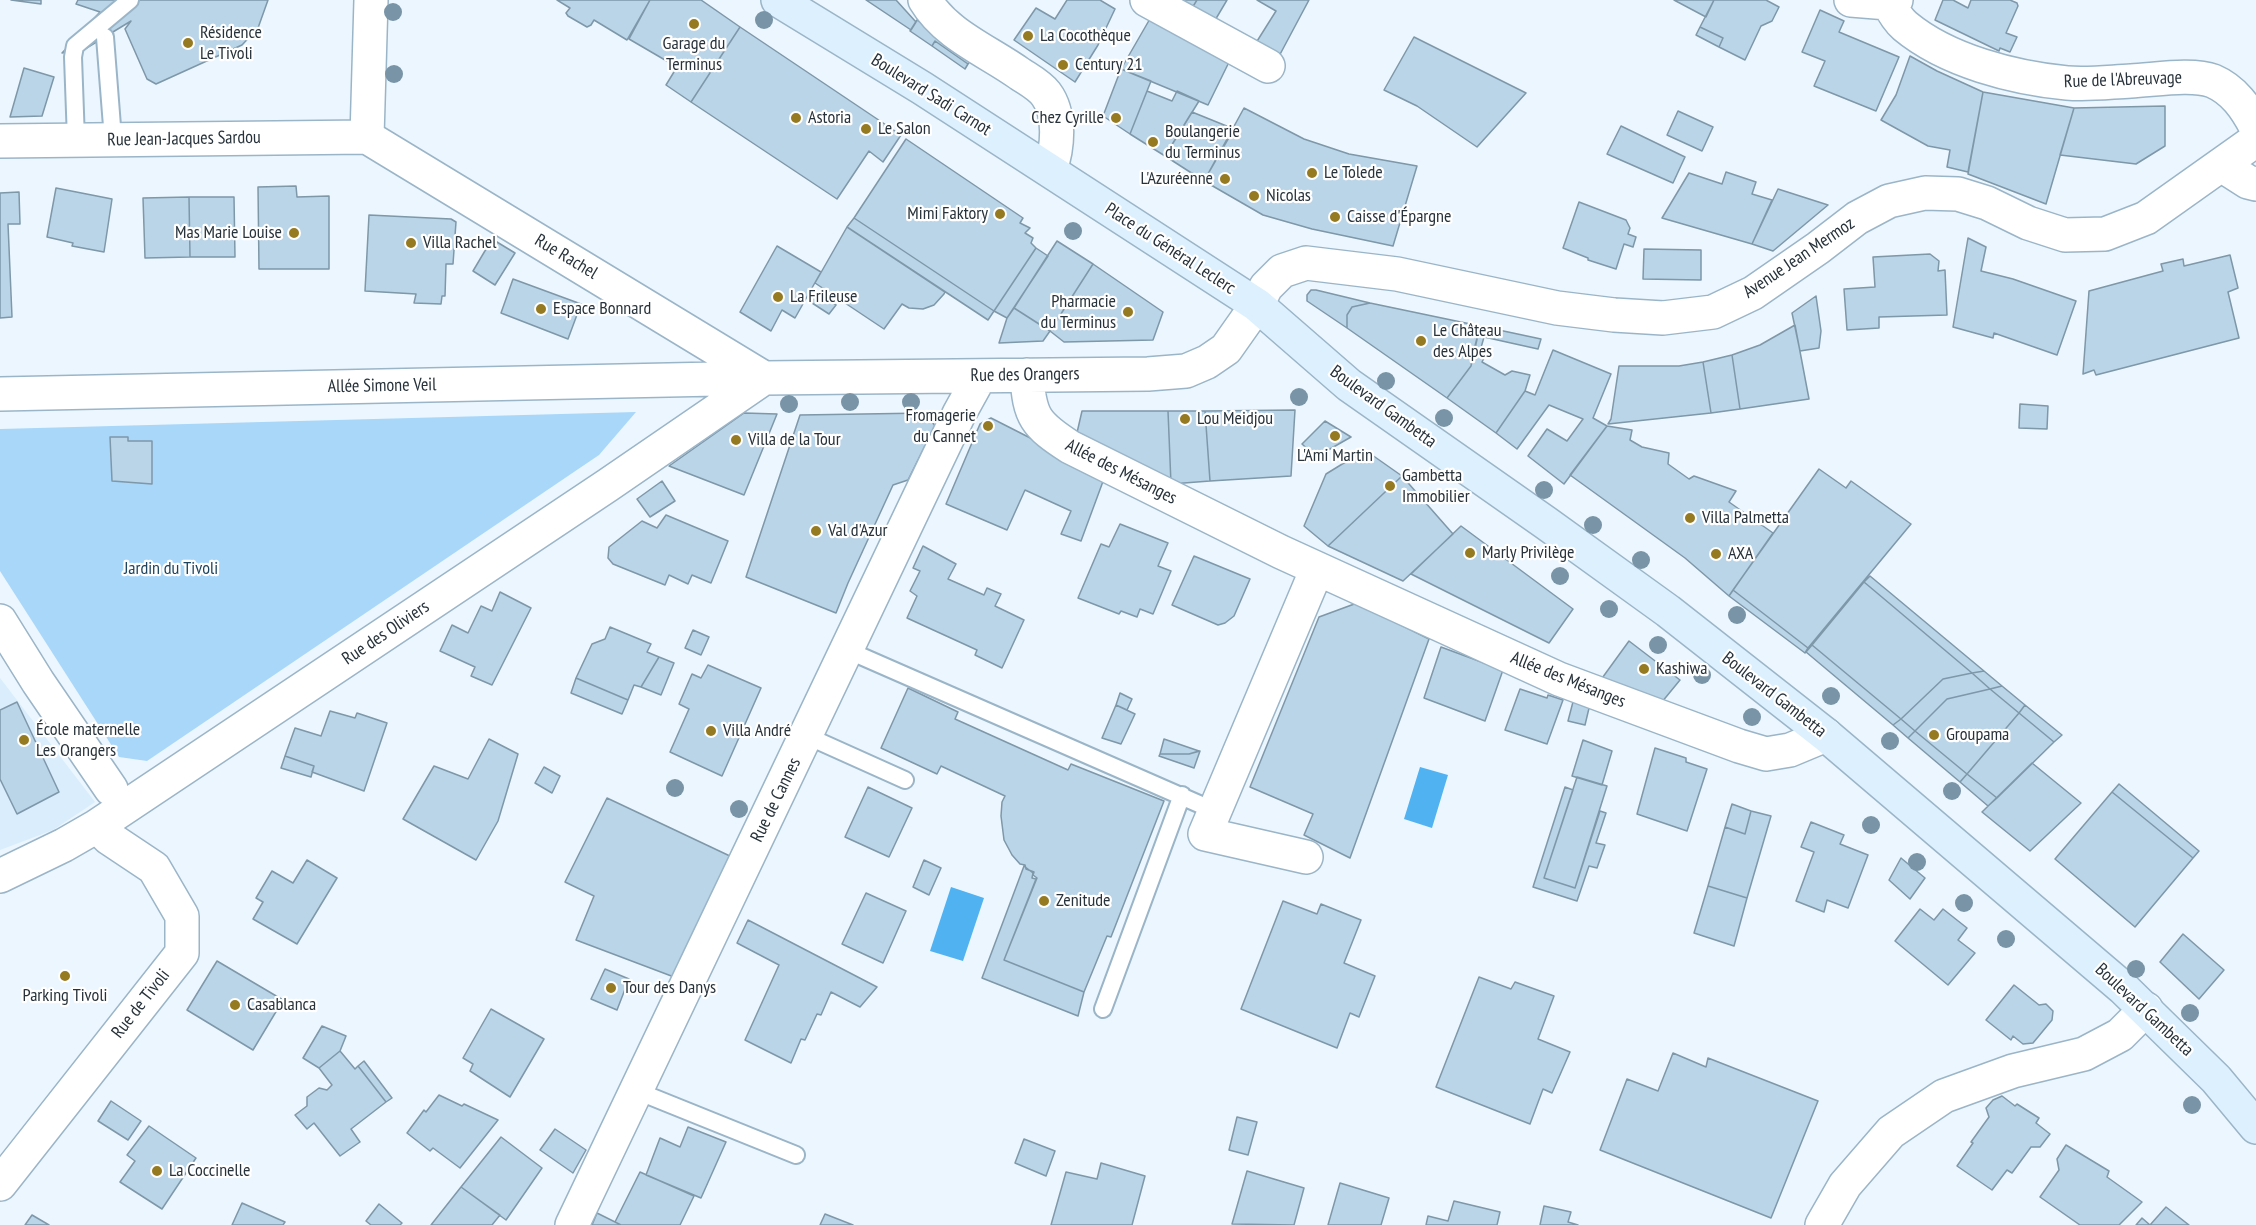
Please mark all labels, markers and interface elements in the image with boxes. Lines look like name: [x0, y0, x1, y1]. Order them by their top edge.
marker: Garage du Terminus: [687, 17, 701, 31]
place label: Résidence Le Tivoli: [200, 22, 262, 64]
place label: La Cocothèque: [1040, 25, 1131, 47]
marker: La Cocothèque: [1021, 29, 1035, 43]
place label: Garage du Terminus: [663, 33, 725, 76]
marker: Résidence Le Tivoli: [181, 36, 195, 50]
street label: Boulevard Sadi Carnot: [867, 49, 995, 141]
place label: Century 21: [1075, 54, 1143, 76]
marker: Century 21: [1056, 58, 1070, 72]
street label: Rue de l'Abreuvage: [2064, 67, 2182, 93]
place label: Astoria: [808, 107, 851, 129]
place label: Chez Cyrille: [1031, 107, 1104, 129]
marker: Astoria: [789, 111, 803, 125]
marker: Chez Cyrille: [1109, 111, 1123, 125]
place label: Le Salon: [878, 118, 931, 140]
place label: Boulangerie du Terminus: [1165, 121, 1240, 164]
marker: Le Salon: [859, 122, 873, 136]
street label: Rue Jean-Jacques Sardou: [107, 127, 261, 151]
marker: Boulangerie du Terminus: [1146, 135, 1160, 149]
place label: Le Tolede: [1324, 162, 1383, 184]
marker: Le Tolede: [1305, 166, 1319, 180]
place label: L'Azuréenne: [1140, 168, 1213, 190]
marker: L'Azuréenne: [1218, 172, 1232, 186]
place label: Nicolas: [1266, 185, 1311, 207]
marker: Nicolas: [1247, 189, 1261, 203]
street label: Place du Général Leclerc: [1101, 199, 1239, 299]
place label: Mimi Faktory: [907, 203, 988, 225]
place label: Caisse d'Épargne: [1347, 206, 1451, 228]
marker: Mimi Faktory: [993, 207, 1007, 221]
marker: Caisse d'Épargne: [1328, 210, 1342, 224]
street label: Avenue Jean Mermoz: [1739, 213, 1859, 303]
place label: Mas Marie Louise: [175, 222, 282, 244]
marker: Mas Marie Louise: [287, 226, 301, 240]
street label: Rue Rachel: [531, 230, 601, 284]
place label: Villa Rachel: [423, 232, 496, 254]
marker: Villa Rachel: [404, 236, 418, 250]
place label: La Frileuse: [790, 286, 857, 308]
marker: La Frileuse: [771, 290, 785, 304]
place label: Pharmacie du Terminus: [1041, 291, 1116, 334]
place label: Espace Bonnard: [553, 298, 651, 320]
marker: Espace Bonnard: [534, 302, 548, 316]
marker: Pharmacie du Terminus: [1121, 305, 1135, 319]
place label: Le Château des Alpes: [1433, 320, 1502, 362]
marker: Le Château des Alpes: [1414, 334, 1428, 348]
street label: Boulevard Gambetta: [1326, 361, 1440, 453]
street label: Rue des Orangers: [970, 363, 1080, 387]
street label: Allée Simone Veil: [327, 374, 437, 398]
place label: Fromagerie du Cannet: [905, 405, 976, 448]
place label: Lou Meidjou: [1197, 408, 1273, 430]
marker: Lou Meidjou: [1178, 412, 1192, 426]
marker: Fromagerie du Cannet: [981, 419, 995, 433]
place label: Villa de la Tour: [748, 429, 841, 451]
marker: L'Ami Martin: [1328, 429, 1342, 443]
marker: Villa de la Tour: [729, 433, 743, 447]
street label: Allée des Mésanges: [1062, 435, 1180, 509]
place label: L'Ami Martin: [1297, 445, 1373, 467]
place label: Gambetta Immobilier: [1402, 465, 1470, 508]
marker: Gambetta Immobilier: [1383, 479, 1397, 493]
place label: Villa Palmetta: [1702, 507, 1789, 529]
marker: Villa Palmetta: [1683, 511, 1697, 525]
place label: Val d'Azur: [828, 520, 888, 542]
marker: Val d'Azur: [809, 524, 823, 538]
place label: Marly Privilège: [1482, 542, 1574, 564]
place label: AXA: [1728, 543, 1753, 565]
marker: Marly Privilège: [1463, 546, 1477, 560]
marker: AXA: [1709, 547, 1723, 561]
park label: Jardin du Tivoli: [124, 558, 218, 580]
street label: Rue des Oliviers: [338, 596, 434, 670]
street label: Allée des Mésanges: [1507, 647, 1629, 713]
street label: Boulevard Gambetta: [1718, 648, 1830, 742]
place label: Kashiwa: [1656, 658, 1707, 680]
marker: Kashiwa: [1637, 662, 1651, 676]
place label: École maternelle Les Orangers: [36, 719, 140, 762]
place label: Villa André: [723, 720, 791, 742]
marker: Villa André: [704, 724, 718, 738]
place label: Groupama: [1946, 724, 2009, 746]
marker: Groupama: [1927, 728, 1941, 742]
marker: École maternelle Les Orangers: [17, 733, 31, 747]
street label: Rue de Cannes: [746, 754, 806, 846]
place label: Zenitude: [1056, 890, 1110, 912]
marker: Zenitude: [1037, 894, 1051, 908]
street label: Boulevard Gambetta: [2090, 959, 2198, 1061]
street label: Rue de Tivoli: [107, 965, 175, 1043]
marker: Parking Tivoli: [58, 969, 72, 983]
place label: Tour des Danys: [623, 977, 716, 999]
marker: Tour des Danys: [604, 981, 618, 995]
place label: Parking Tivoli: [23, 985, 107, 1007]
place label: Casablanca: [247, 994, 316, 1016]
marker: Casablanca: [228, 998, 242, 1012]
place label: La Coccinelle: [169, 1160, 250, 1182]
marker: La Coccinelle: [150, 1164, 164, 1178]

